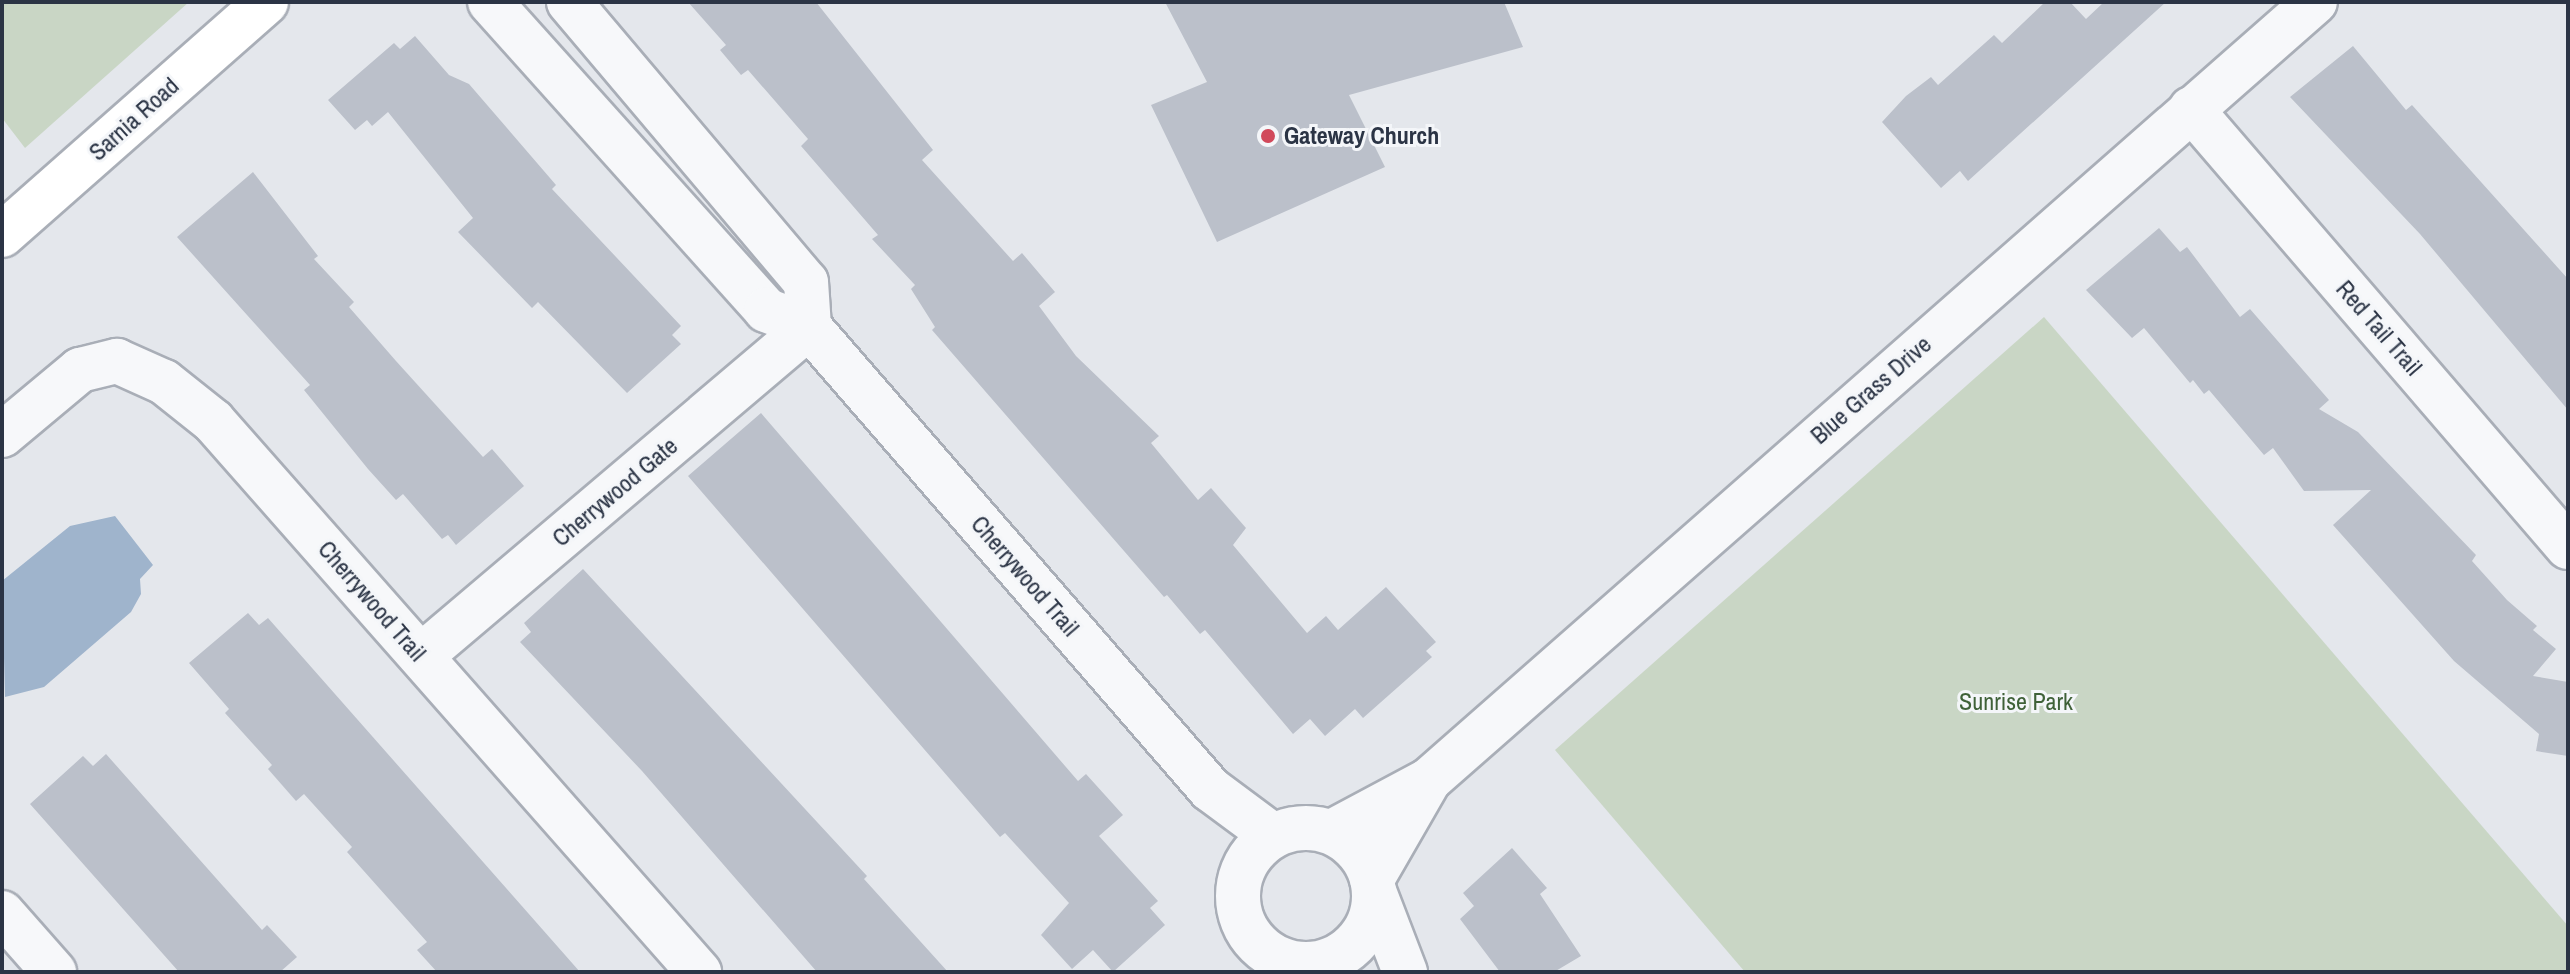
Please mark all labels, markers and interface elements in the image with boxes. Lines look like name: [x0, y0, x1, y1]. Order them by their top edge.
street label: Sarnia Road: [83, 71, 185, 167]
place label: Gateway Church: [1284, 122, 1439, 150]
marker: Gateway Church: [1259, 127, 1277, 145]
street label: Red Tail Trail: [2330, 275, 2428, 381]
street label: Blue Grass Drive: [1805, 330, 1937, 450]
street label: Cherrywood Gate: [547, 431, 683, 553]
street label: Cherrywood Trail: [965, 510, 1085, 642]
street label: Cherrywood Trail: [312, 535, 432, 667]
park label: Sunrise Park: [1959, 688, 2073, 716]

